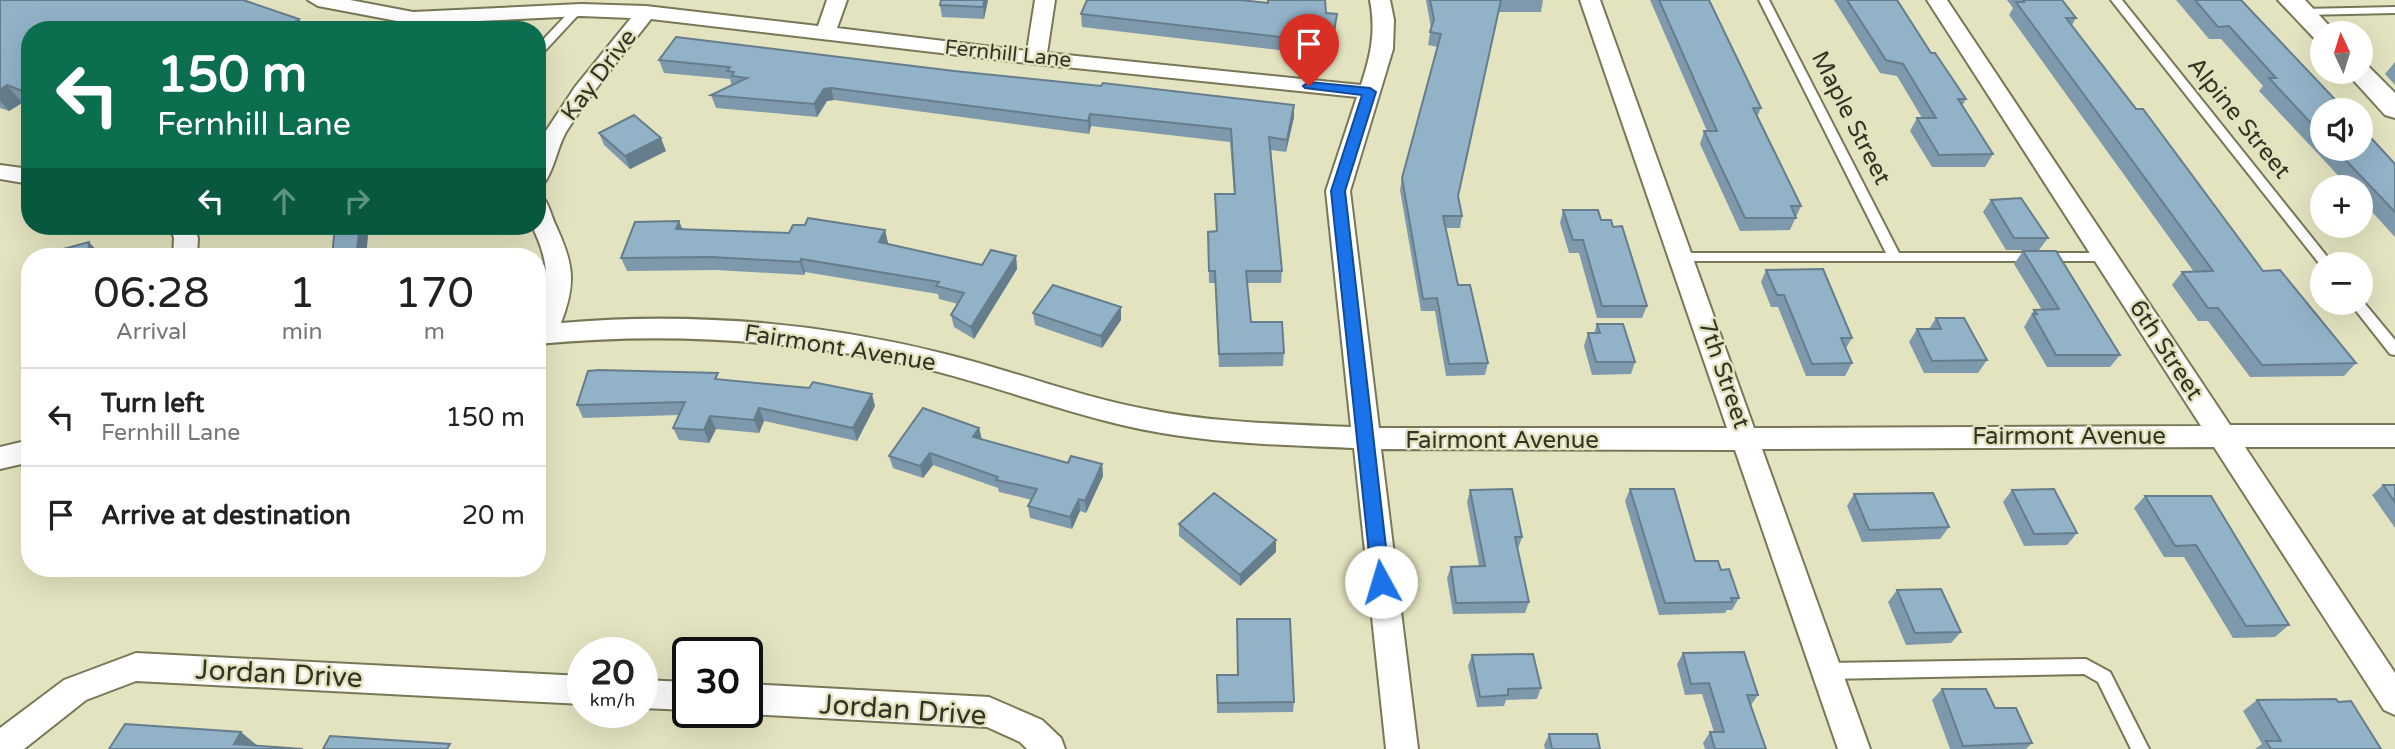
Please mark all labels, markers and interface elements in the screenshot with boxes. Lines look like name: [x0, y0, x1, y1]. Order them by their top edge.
pin: [1279, 14, 1339, 86]
north arrow: [2310, 21, 2373, 84]
map controls: [2310, 21, 2373, 315]
street label: Kay Drive: [555, 23, 643, 127]
icon: arrive: [1290, 25, 1328, 63]
street label: Fernhill Lane: [943, 35, 1073, 73]
text: 150 m: [157, 46, 307, 105]
street label: Maple Street: [1805, 46, 1897, 190]
icon: left: [42, 49, 133, 140]
street label: Alpine Street: [2181, 51, 2297, 185]
button: sound: [2310, 98, 2373, 161]
text: Fernhill Lane: [157, 106, 351, 144]
button: +: [2310, 175, 2373, 238]
icon: left: [192, 182, 230, 220]
icon: ahead: [265, 182, 303, 220]
icon: right: [338, 182, 376, 220]
button: −: [2310, 252, 2373, 315]
text: 06:28: [93, 268, 210, 319]
text: 1: [289, 268, 315, 319]
text: 170: [395, 268, 474, 319]
street label: 6th Street: [2123, 294, 2209, 406]
street label: 7th Street: [1692, 316, 1756, 432]
text: Arrival: [116, 318, 187, 346]
text: min: [282, 318, 323, 346]
text: m: [424, 318, 445, 346]
street label: Fairmont Avenue: [742, 319, 938, 377]
text: Turn left: [101, 388, 204, 419]
icon: left: [42, 398, 80, 436]
text: 150 m: [445, 402, 525, 433]
text: Fernhill Lane: [101, 419, 240, 447]
street label: Fairmont Avenue: [1972, 422, 2166, 451]
street label: Fairmont Avenue: [1405, 426, 1599, 455]
icon: arrive: [42, 496, 80, 534]
text: Arrive at destination: [101, 500, 351, 531]
text: 20 m: [462, 500, 525, 531]
position arrow: [1344, 545, 1418, 619]
speed limit sign: 30: [672, 637, 763, 728]
text: 20: [591, 652, 634, 694]
street label: Jordan Drive: [195, 653, 363, 695]
street label: Jordan Drive: [818, 687, 988, 733]
text: km/h: [590, 689, 635, 711]

